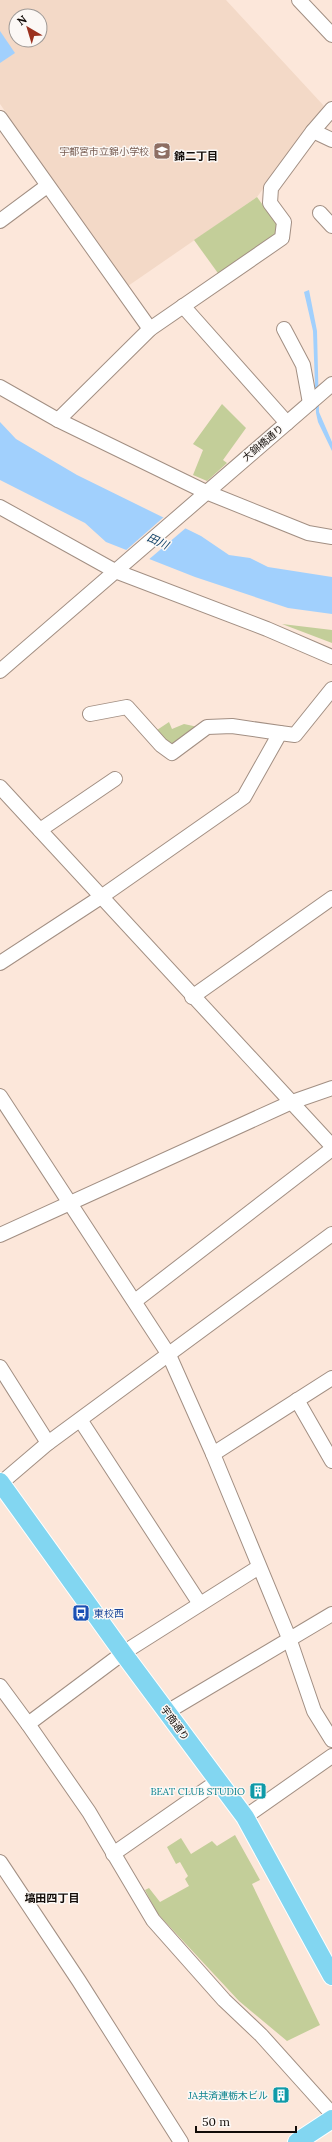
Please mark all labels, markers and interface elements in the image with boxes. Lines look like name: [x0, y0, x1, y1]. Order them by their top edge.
north arrow: [8, 8, 48, 48]
text: N: [14, 12, 30, 28]
school or university icon: 宇都宮市立錦小学校: [152, 141, 172, 161]
place label: 宇都宮市立錦小学校: [59, 145, 149, 158]
district label: 錦二丁目: [174, 149, 218, 163]
street label: 大錦橋通り: [240, 422, 286, 464]
water label: 田川: [145, 530, 172, 552]
bus stop icon: 東校西: [71, 1603, 91, 1623]
place label: 東校西: [94, 1607, 124, 1620]
street label: 宇商通り: [158, 1703, 192, 1743]
building icon: BEAT CLUB STUDIO: [248, 1781, 268, 1801]
place label: BEAT CLUB STUDIO: [150, 1785, 245, 1798]
district label: 塙田四丁目: [25, 1891, 80, 1905]
building icon: JA共済連栃木ビル: [271, 2085, 291, 2105]
place label: JA共済連栃木ビル: [187, 2089, 268, 2102]
scale bar: [196, 2108, 296, 2134]
text: 50 m: [202, 2114, 230, 2129]

